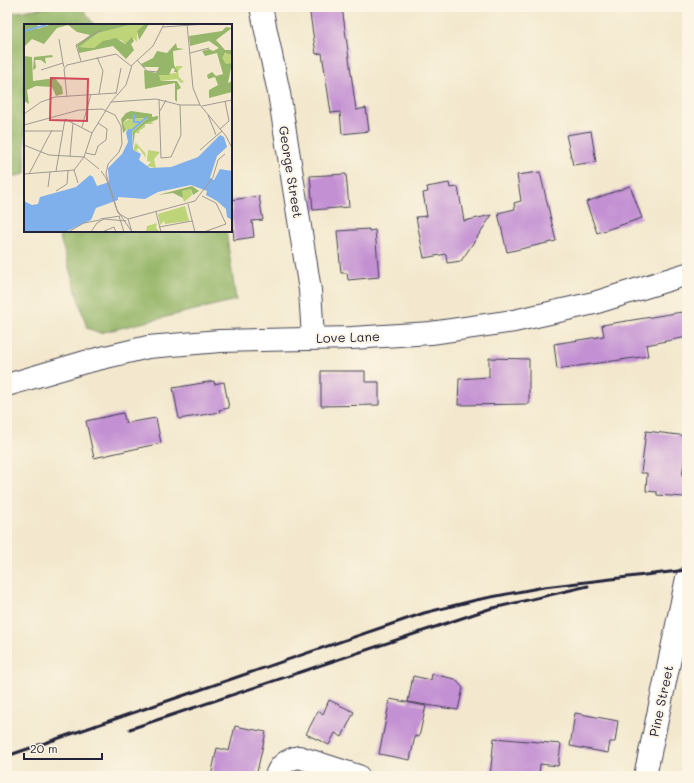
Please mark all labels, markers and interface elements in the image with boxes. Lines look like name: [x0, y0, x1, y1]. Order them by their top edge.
inset map: [24, 24, 232, 232]
street label: George Street: [276, 125, 307, 219]
street label: Love Lane: [316, 327, 380, 346]
street label: Pine Street: [645, 663, 676, 738]
scale bar: [24, 735, 102, 761]
text: 20 m: [30, 740, 58, 756]

